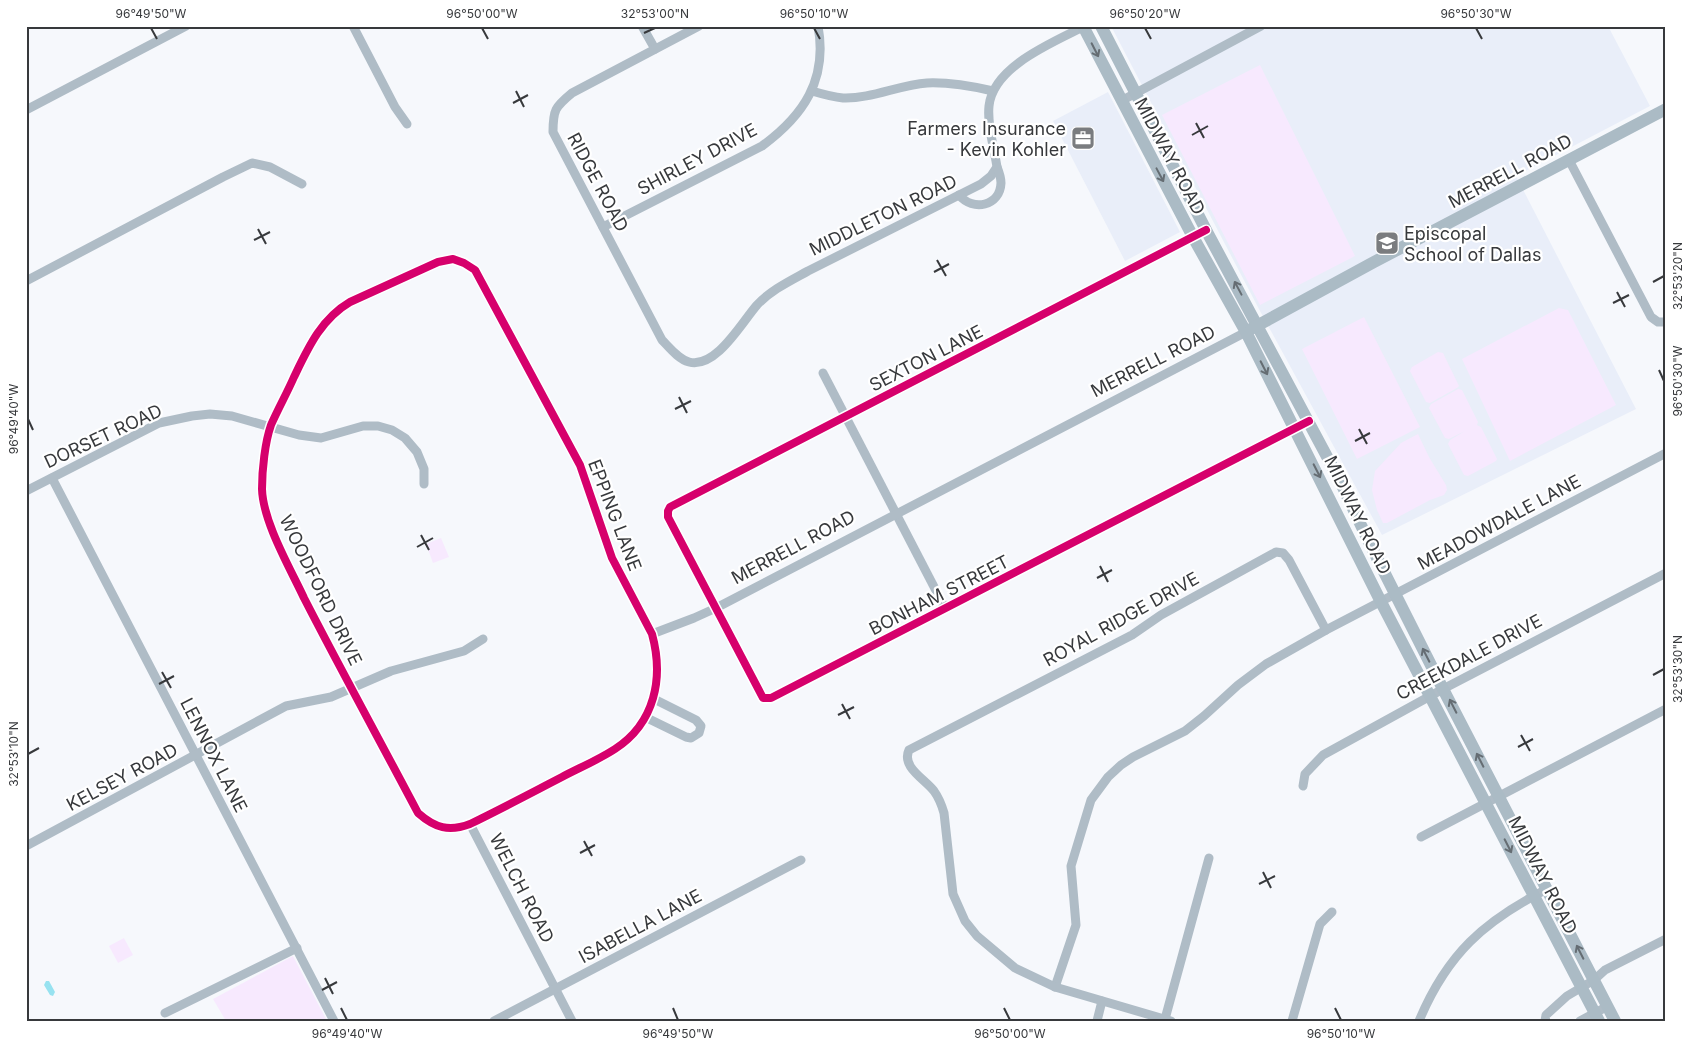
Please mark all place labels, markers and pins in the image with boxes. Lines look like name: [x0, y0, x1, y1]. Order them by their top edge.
place label: Farmers Insurance - Kevin Kohler: [907, 118, 1066, 160]
office icon: Farmers Insurance - Kevin Kohler: [1070, 125, 1096, 151]
place label: Episcopal School of Dallas: [1404, 223, 1541, 265]
school or university icon: Episcopal School of Dallas: [1374, 230, 1400, 256]

